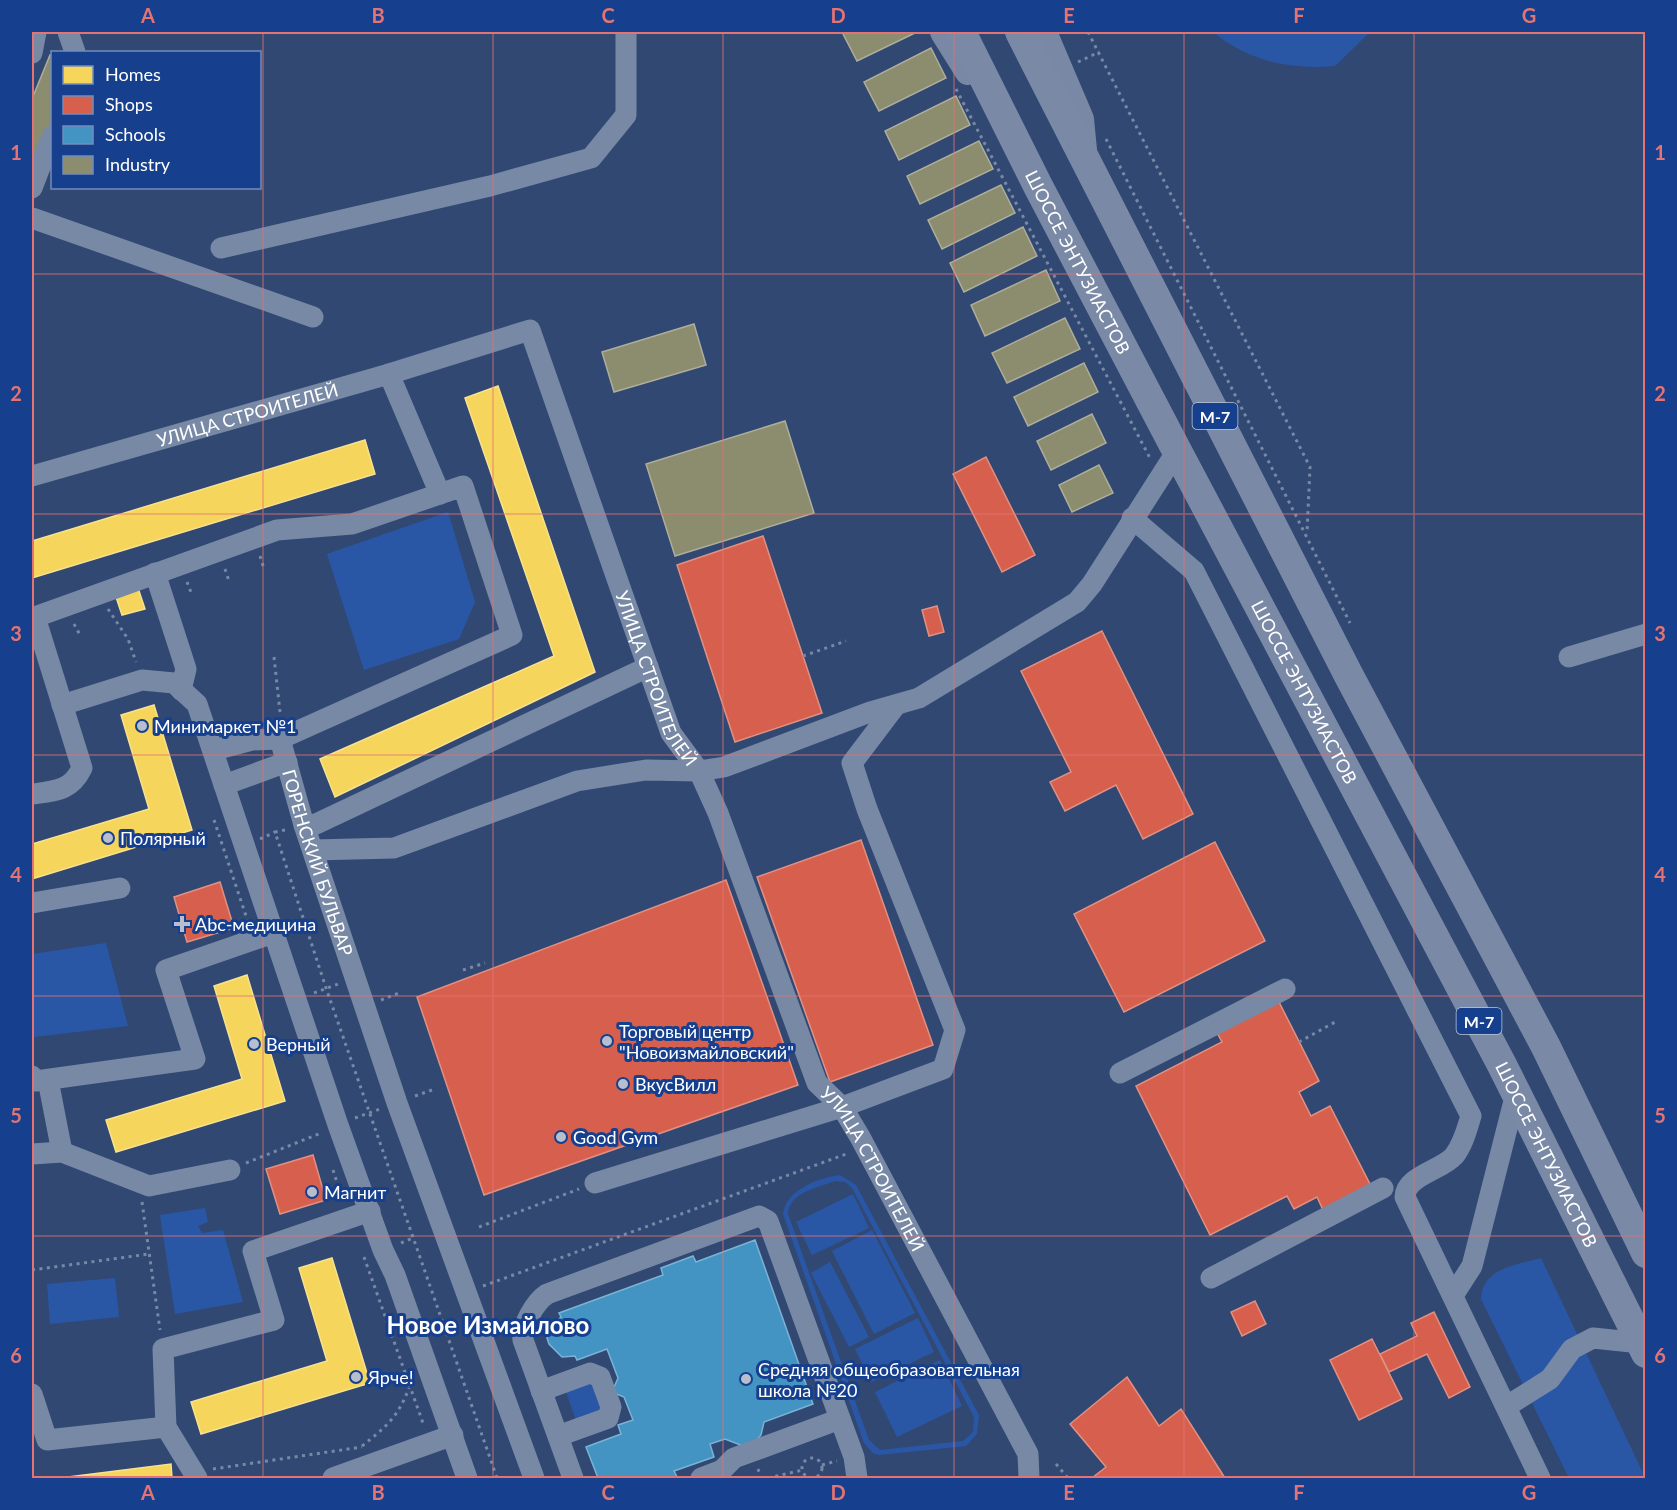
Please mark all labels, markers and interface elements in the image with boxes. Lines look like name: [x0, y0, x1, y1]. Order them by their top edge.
text: A: [140, 3, 155, 27]
text: B: [371, 3, 385, 27]
text: C: [601, 3, 615, 27]
text: D: [830, 3, 846, 27]
text: E: [1063, 3, 1075, 27]
text: F: [1293, 3, 1305, 27]
text: G: [1522, 3, 1536, 27]
legend: [51, 51, 261, 189]
text: Homes: [105, 63, 161, 85]
text: Shops: [105, 93, 153, 115]
text: Schools: [105, 123, 166, 145]
text: 1: [10, 140, 22, 164]
text: 1: [1654, 140, 1666, 164]
text: Industry: [105, 153, 171, 175]
street label: ШОССЕ ЭНТУЗИАСТОВ: [1021, 166, 1135, 358]
street label: УЛИЦА СТРОИТЕЛЕЙ: [154, 378, 341, 451]
text: 2: [10, 381, 22, 405]
text: 2: [1654, 381, 1666, 405]
road number: М-7: [1192, 403, 1238, 429]
street label: УЛИЦА СТРОИТЕЛЕЙ: [611, 588, 702, 770]
street label: ШОССЕ ЭНТУЗИАСТОВ: [1247, 596, 1362, 787]
text: 3: [10, 621, 22, 645]
text: 3: [1654, 621, 1666, 645]
place label: Минимаркет №1: [154, 715, 296, 737]
marker: Минимаркет №1: [135, 719, 149, 733]
street label: ГОРЕНСКИЙ БУЛЬВАР: [278, 767, 358, 959]
place label: Полярный: [120, 827, 206, 849]
marker: Полярный: [101, 831, 115, 845]
text: 4: [10, 862, 22, 886]
text: 4: [1654, 862, 1666, 886]
place label: Abc-медицина: [195, 913, 316, 935]
marker: Abc-медицина: [173, 915, 191, 933]
road number: М-7: [1456, 1008, 1502, 1034]
place label: Торговый центр "Новоизмайловский": [619, 1020, 794, 1063]
place label: Верный: [266, 1033, 331, 1055]
marker: Торговый центр "Новоизмайловский": [600, 1034, 614, 1048]
marker: Верный: [247, 1037, 261, 1051]
street label: ШОССЕ ЭНТУЗИАСТОВ: [1491, 1058, 1602, 1251]
place label: ВкусВилл: [635, 1073, 716, 1095]
marker: ВкусВилл: [616, 1077, 630, 1091]
street label: УЛИЦА СТРОИТЕЛЕЙ: [816, 1081, 929, 1255]
text: 5: [10, 1103, 22, 1127]
text: 5: [1654, 1103, 1666, 1127]
place label: Good Gym: [573, 1126, 658, 1148]
marker: Good Gym: [554, 1130, 568, 1144]
place label: Магнит: [324, 1181, 386, 1203]
marker: Магнит: [305, 1185, 319, 1199]
district label: Новое Измайлово: [387, 1310, 589, 1339]
text: 6: [10, 1343, 22, 1367]
text: 6: [1654, 1343, 1666, 1367]
place label: Средняя общеобразовательная школа №20: [758, 1358, 1020, 1401]
place label: Ярче!: [367, 1366, 414, 1388]
marker: Ярче!: [349, 1370, 363, 1384]
marker: Средняя общеобразовательная школа №20: [739, 1372, 753, 1386]
text: A: [140, 1480, 155, 1504]
text: B: [371, 1480, 385, 1504]
text: C: [601, 1480, 615, 1504]
text: D: [830, 1480, 846, 1504]
text: E: [1063, 1480, 1075, 1504]
text: F: [1293, 1480, 1305, 1504]
text: G: [1522, 1480, 1536, 1504]

